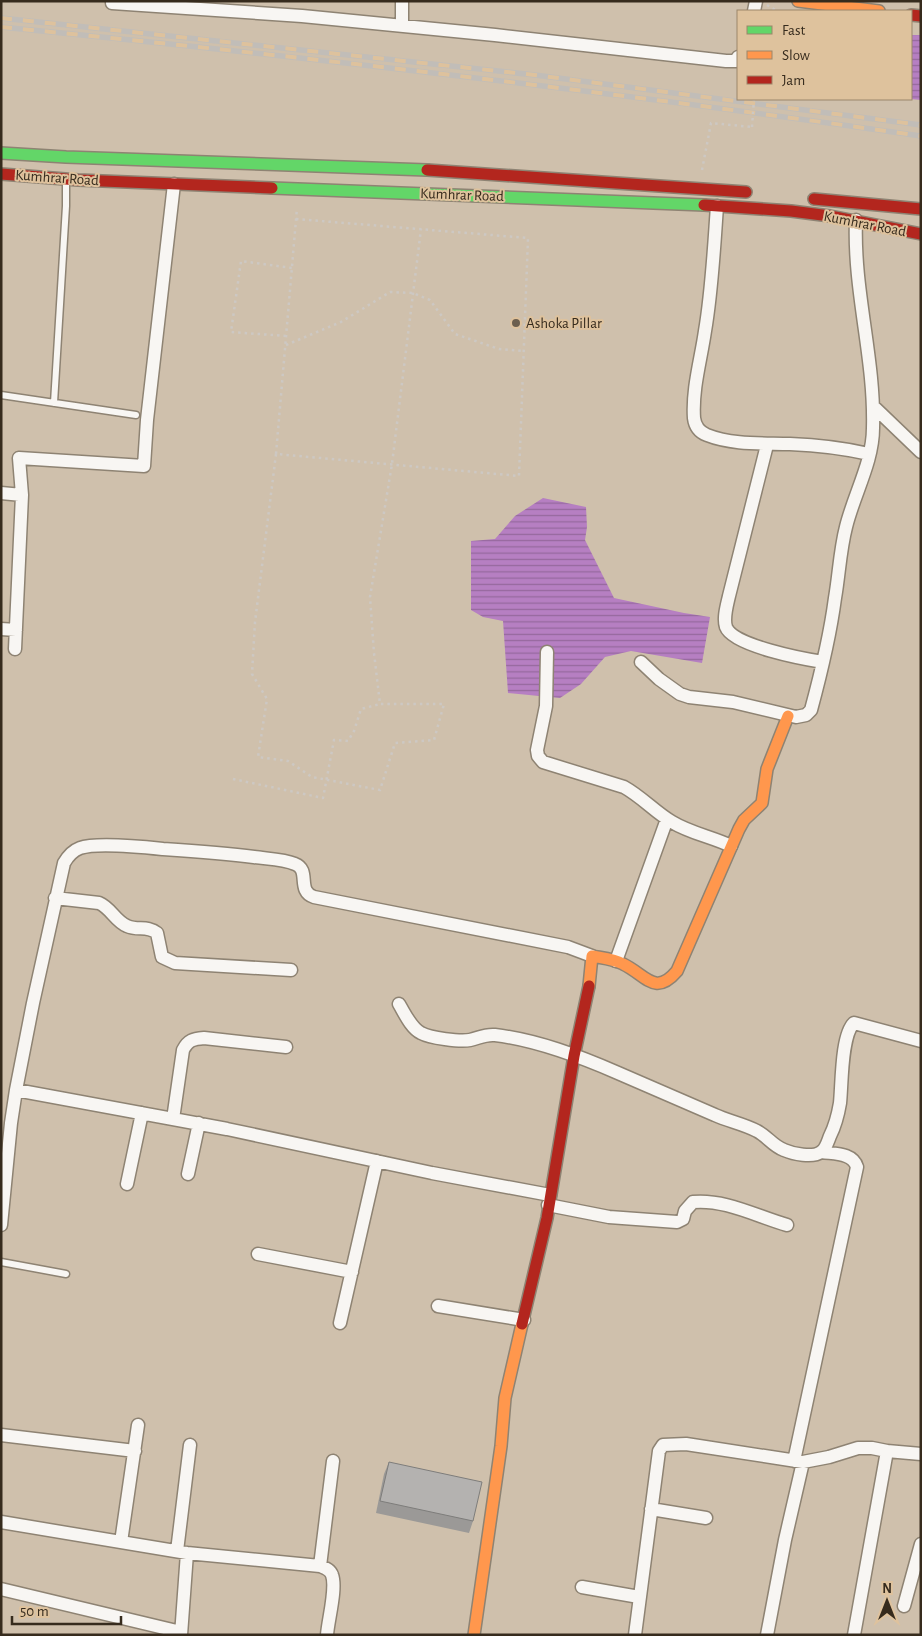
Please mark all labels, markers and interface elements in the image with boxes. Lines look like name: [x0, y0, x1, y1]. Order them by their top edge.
legend: [737, 10, 912, 100]
text: Fast: [782, 23, 806, 38]
text: Slow: [782, 48, 810, 63]
text: Jam: [782, 73, 805, 88]
street label: Kumhrar Road: [15, 168, 100, 188]
street label: Kumhrar Road: [420, 186, 504, 204]
street label: Kumhrar Road: [822, 209, 908, 239]
place label: Ashoka Pillar: [526, 316, 602, 331]
marker: Ashoka Pillar: [510, 317, 522, 329]
north arrow: [862, 1576, 912, 1626]
text: N: [882, 1582, 892, 1596]
scale bar: [12, 1594, 121, 1626]
text: 50 m: [20, 1604, 49, 1619]

